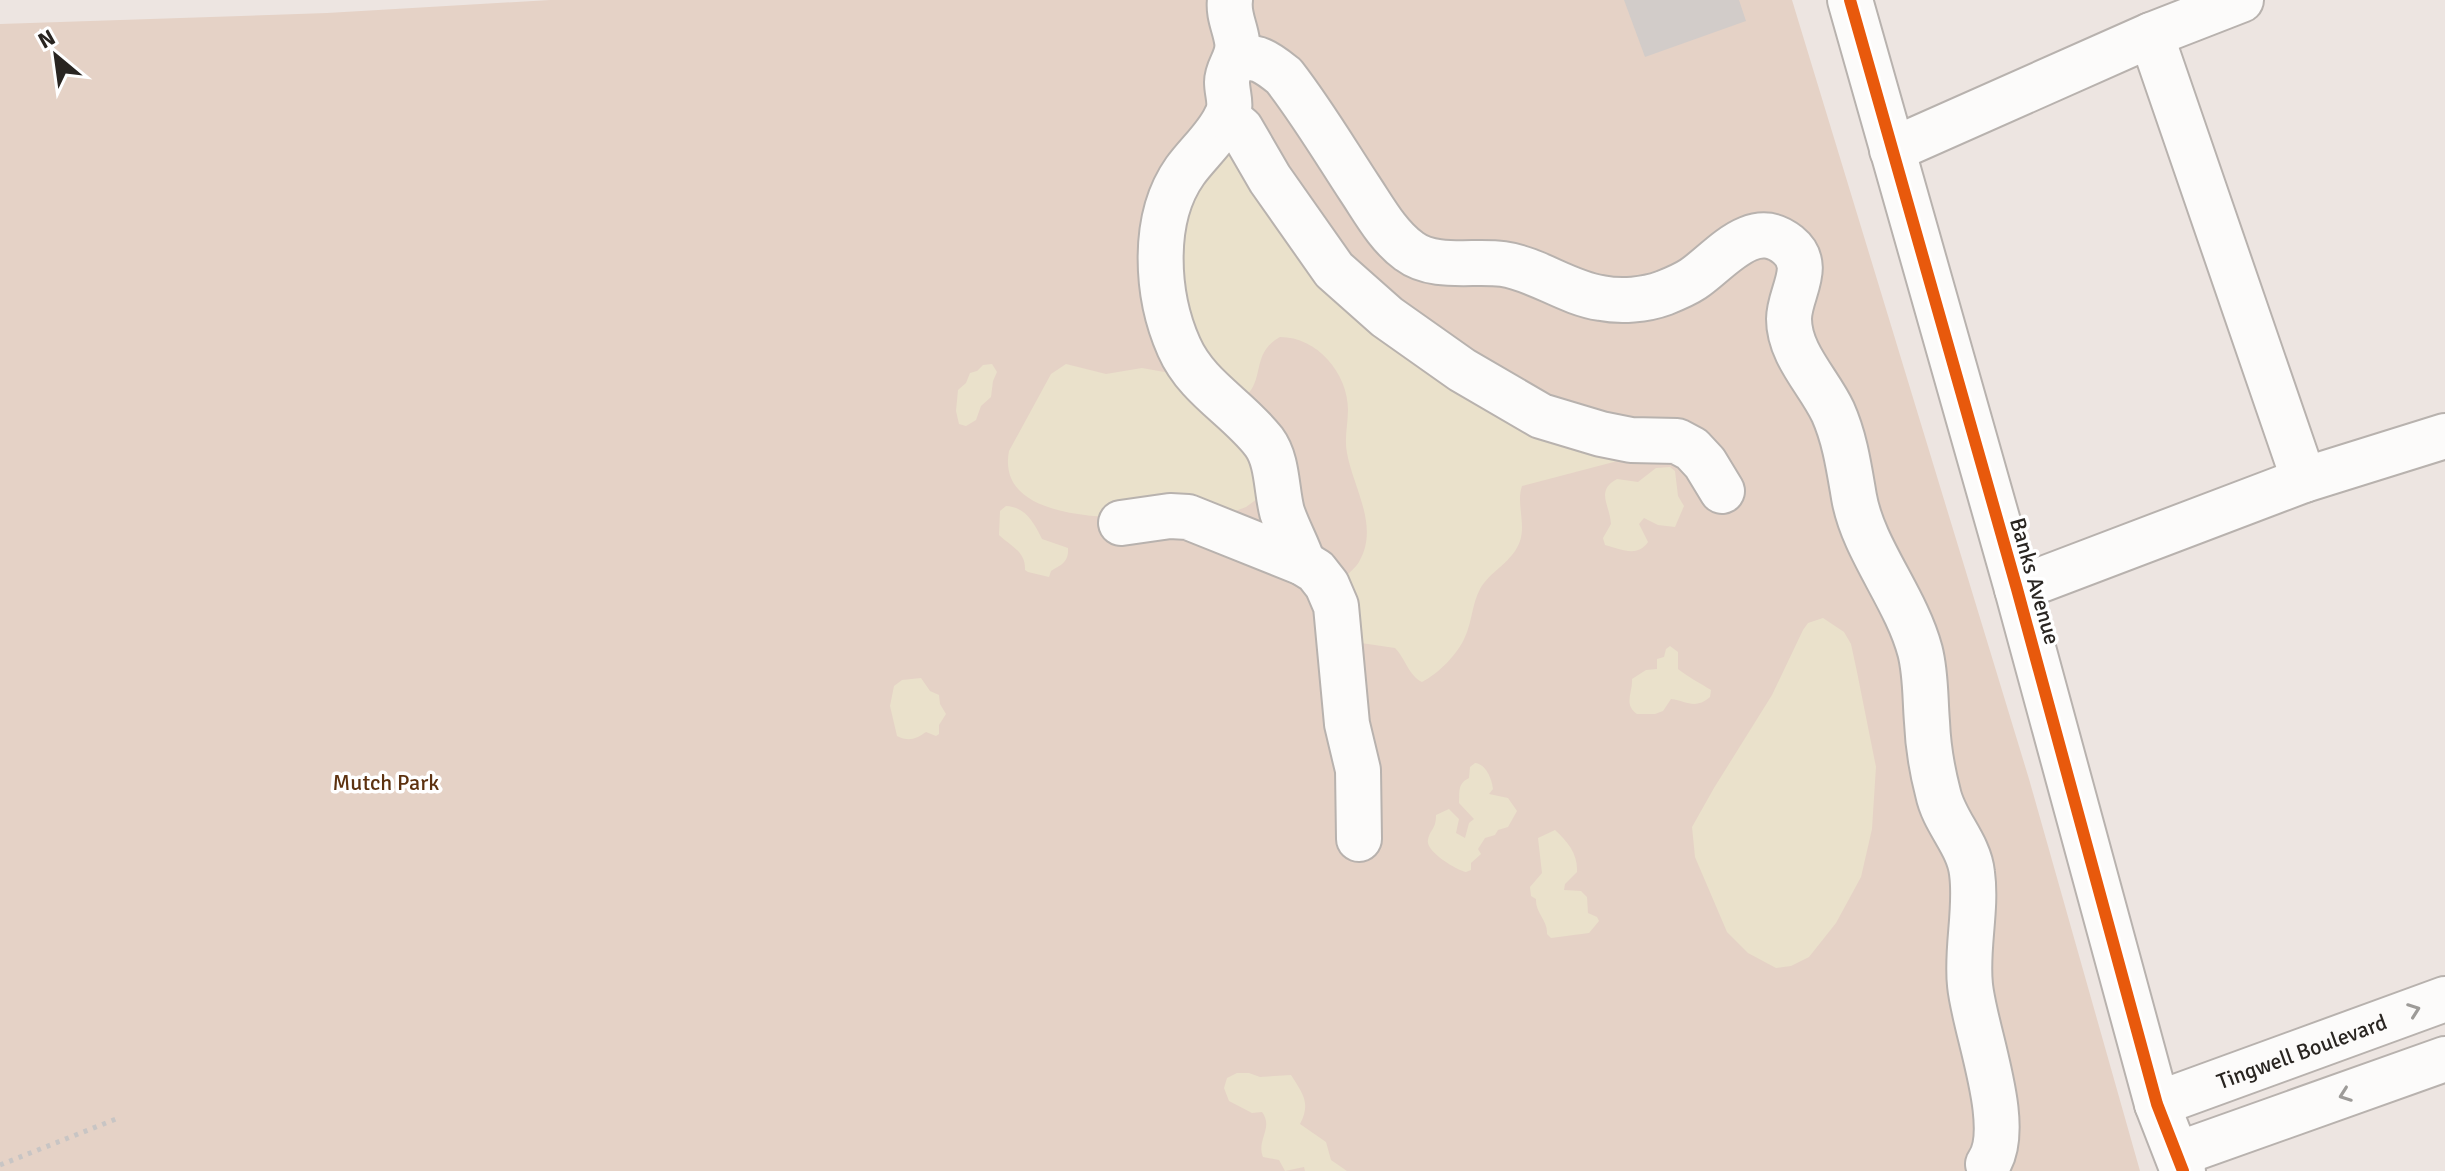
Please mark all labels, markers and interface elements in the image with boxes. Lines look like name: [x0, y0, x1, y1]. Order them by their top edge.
north arrow: [16, 16, 96, 96]
text: N: [33, 23, 60, 54]
street label: Banks Avenue: [2004, 514, 2066, 648]
park label: Mutch Park: [333, 769, 439, 796]
one-way arrow: [2406, 1003, 2420, 1020]
street label: Tingwell Boulevard: [2213, 1008, 2390, 1095]
one-way arrow: [2339, 1085, 2353, 1101]

